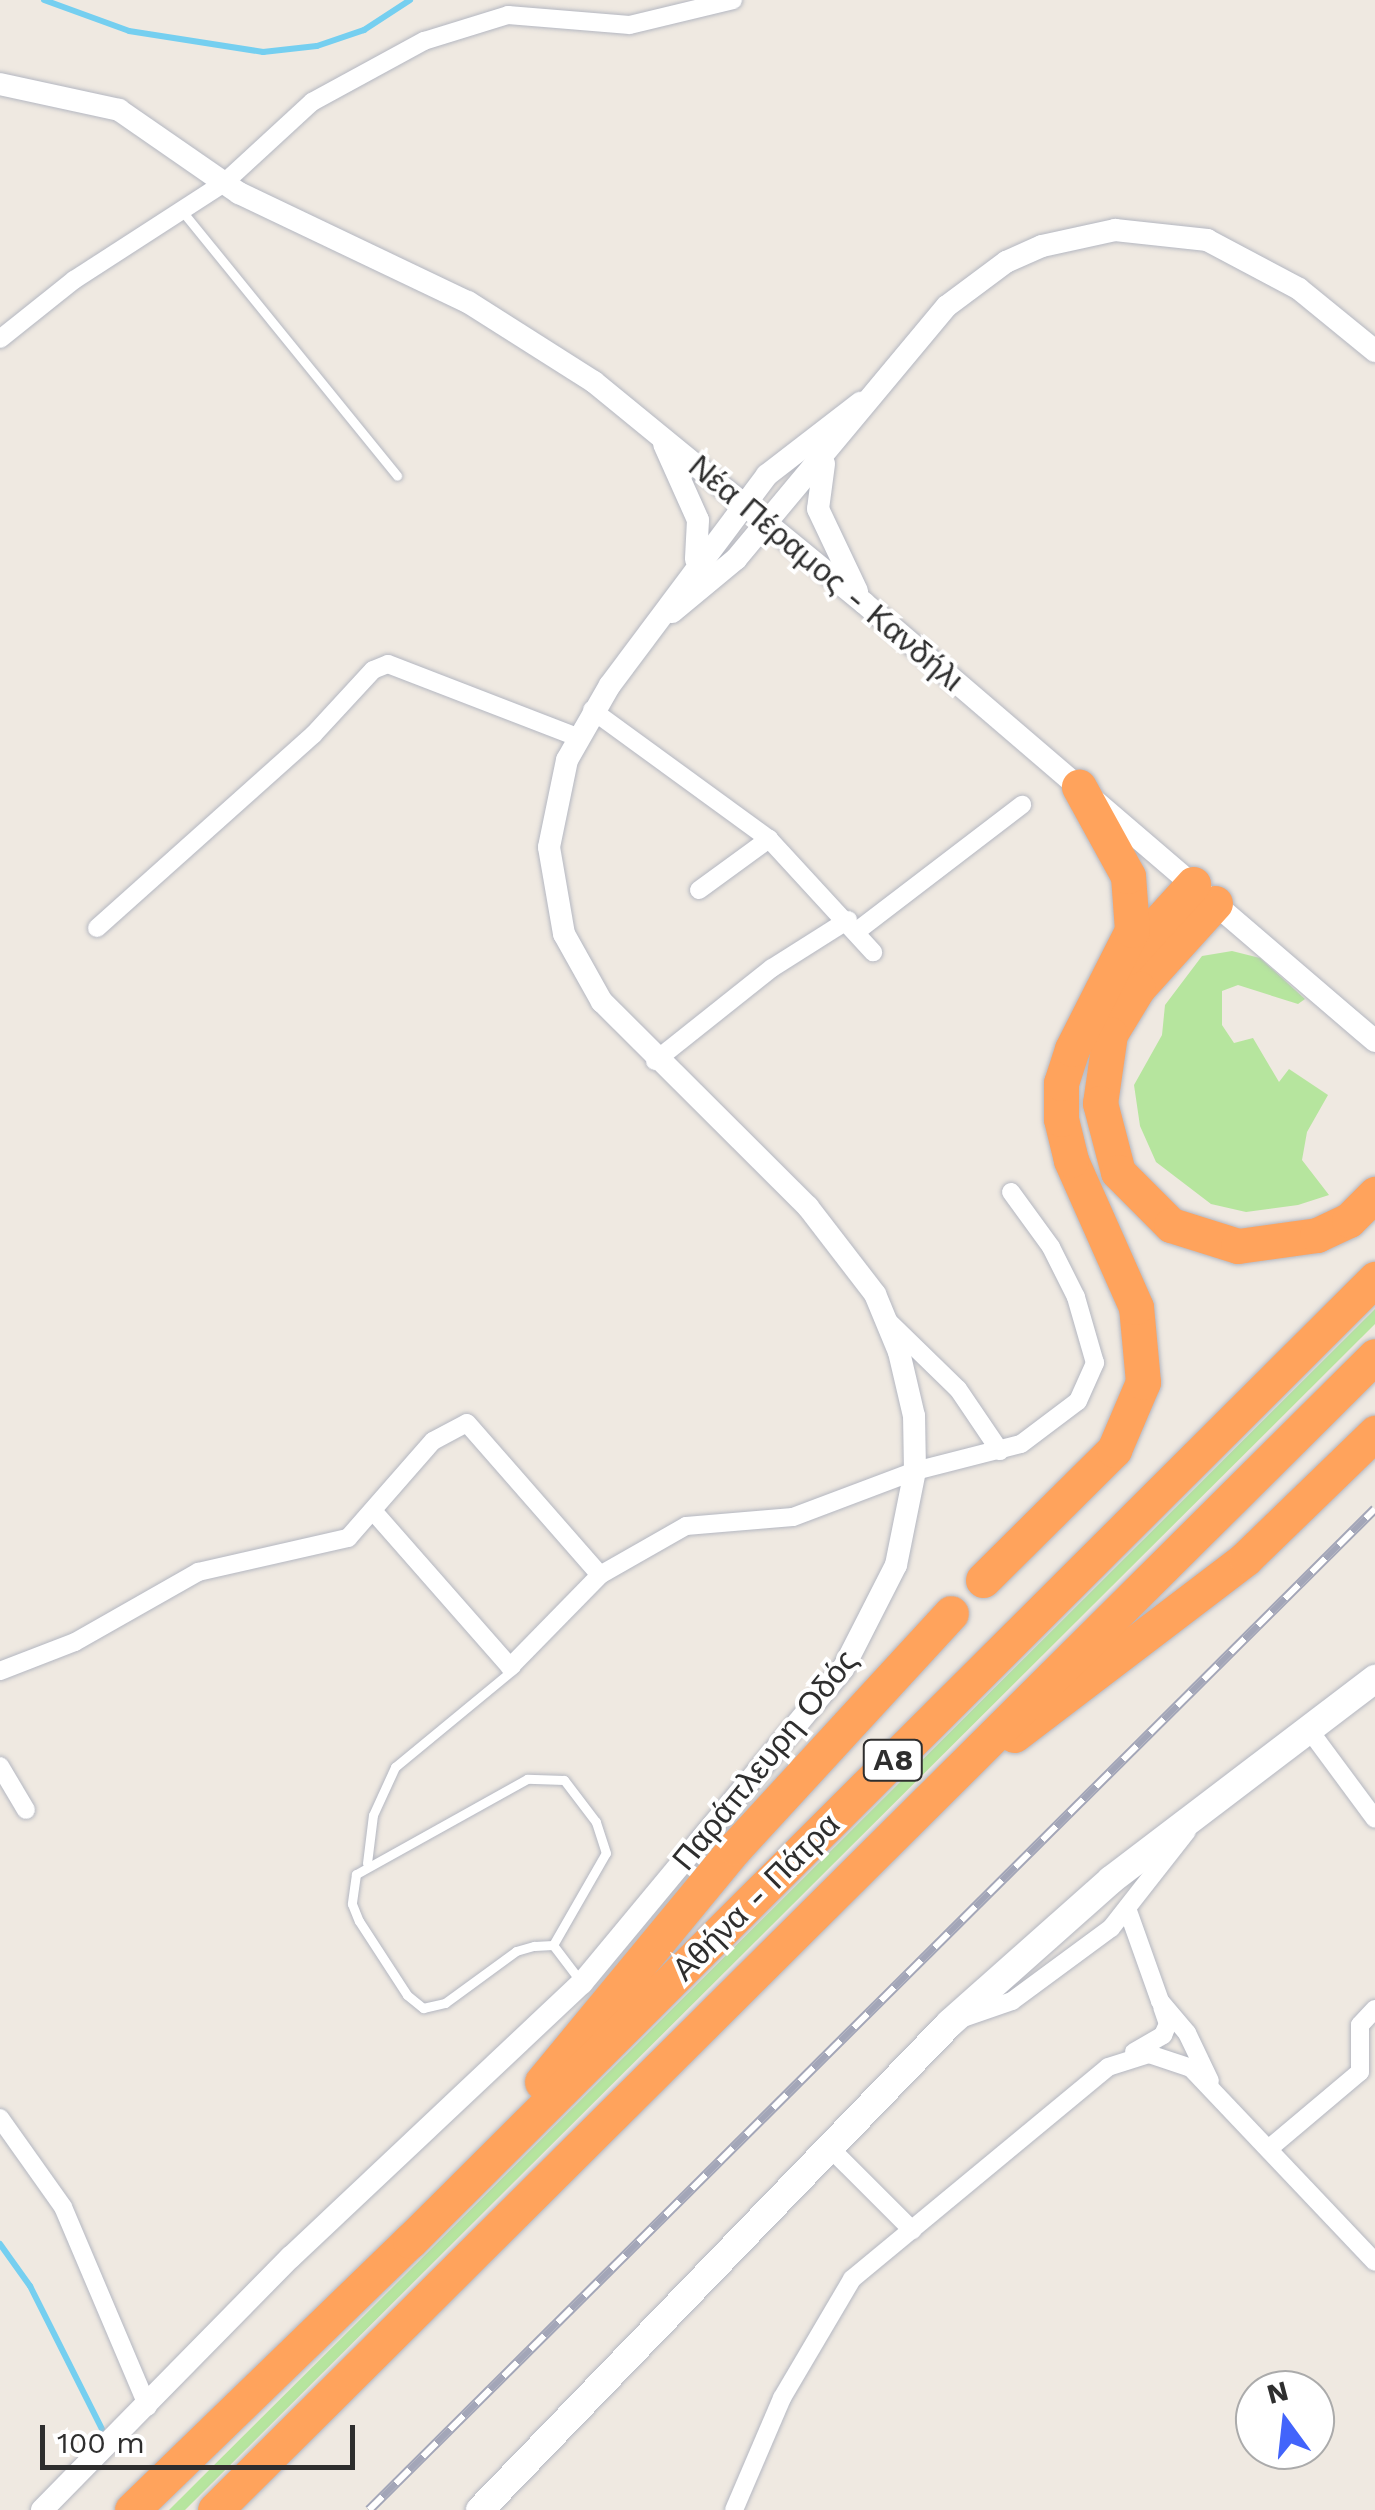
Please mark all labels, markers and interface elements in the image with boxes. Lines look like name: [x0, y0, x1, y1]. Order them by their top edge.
street label: Νέα Πέραμος - Κανδήλι: [681, 447, 971, 699]
street label: Παράπλευρη Οδός: [664, 1642, 866, 1878]
road number: Α8: [860, 1735, 926, 1785]
street label: Αθήνα - Πάτρα: [664, 1805, 848, 1989]
north arrow: [1235, 2370, 1335, 2470]
text: N: [1263, 2374, 1292, 2411]
scale bar: [45, 2405, 360, 2467]
text: 100 m: [57, 2425, 145, 2460]

